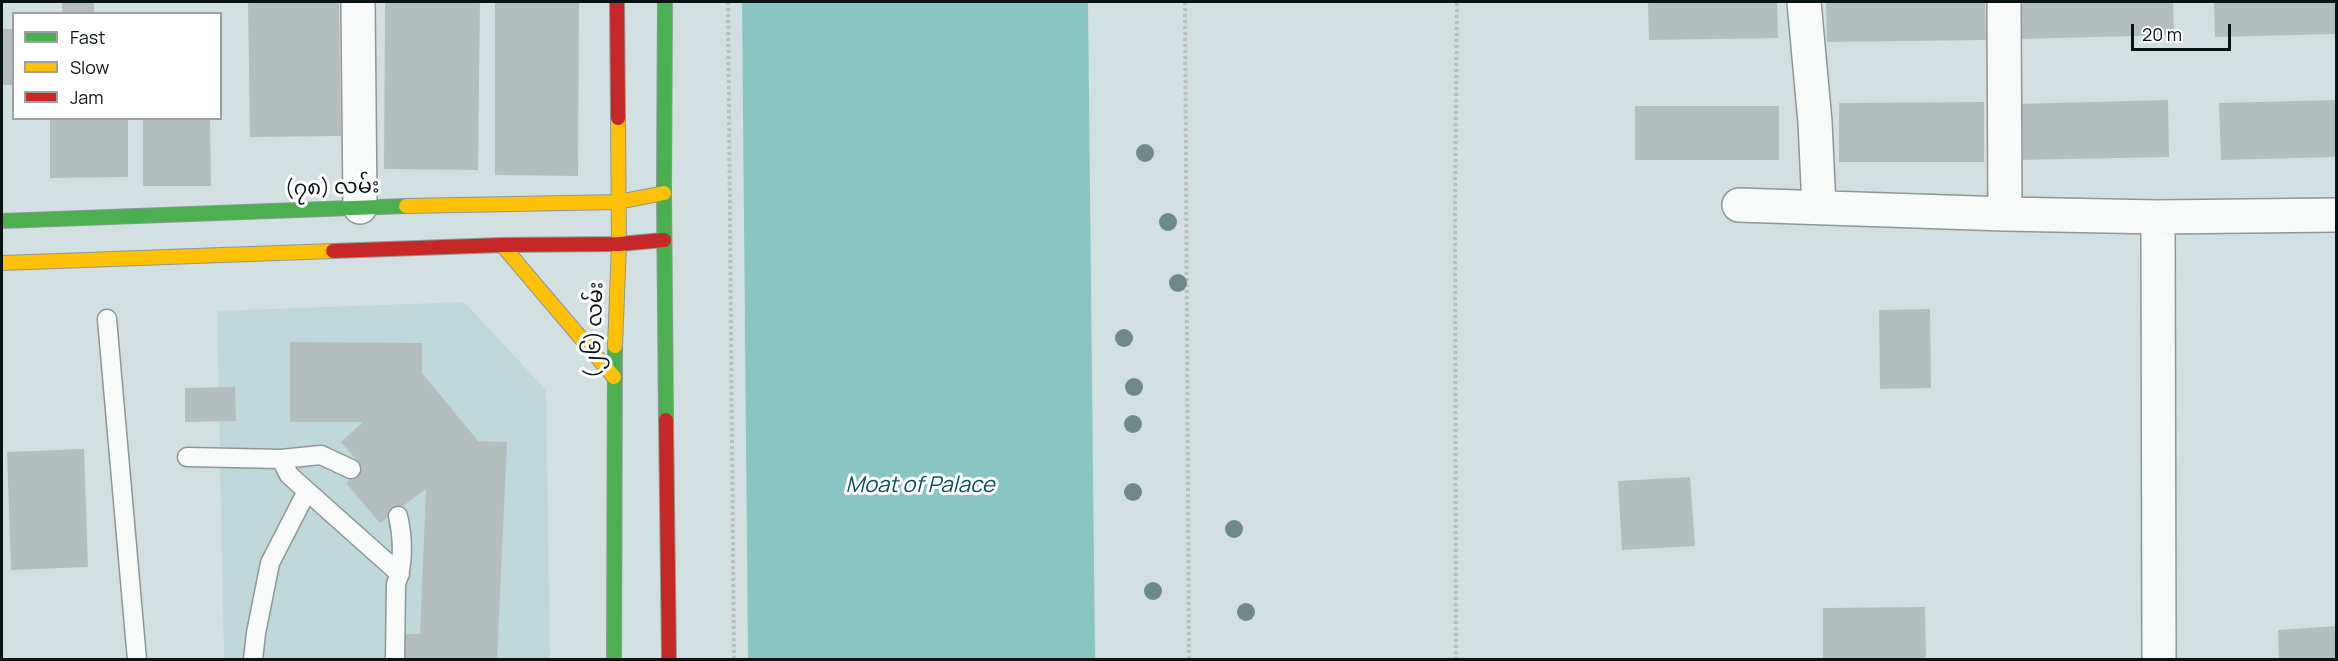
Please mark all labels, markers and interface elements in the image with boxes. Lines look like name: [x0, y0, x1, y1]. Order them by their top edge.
legend: [12, 12, 222, 120]
scale bar: [2134, 12, 2234, 50]
text: 20 m: [2142, 22, 2182, 46]
text: Fast: [70, 25, 105, 49]
text: Slow: [70, 55, 109, 79]
text: Jam: [70, 85, 104, 109]
street label: (၇၈) လမ်း: [284, 174, 380, 202]
street label: (၂၆) လမ်း: [581, 281, 609, 379]
water label: Moat of Palace: [845, 473, 995, 499]

